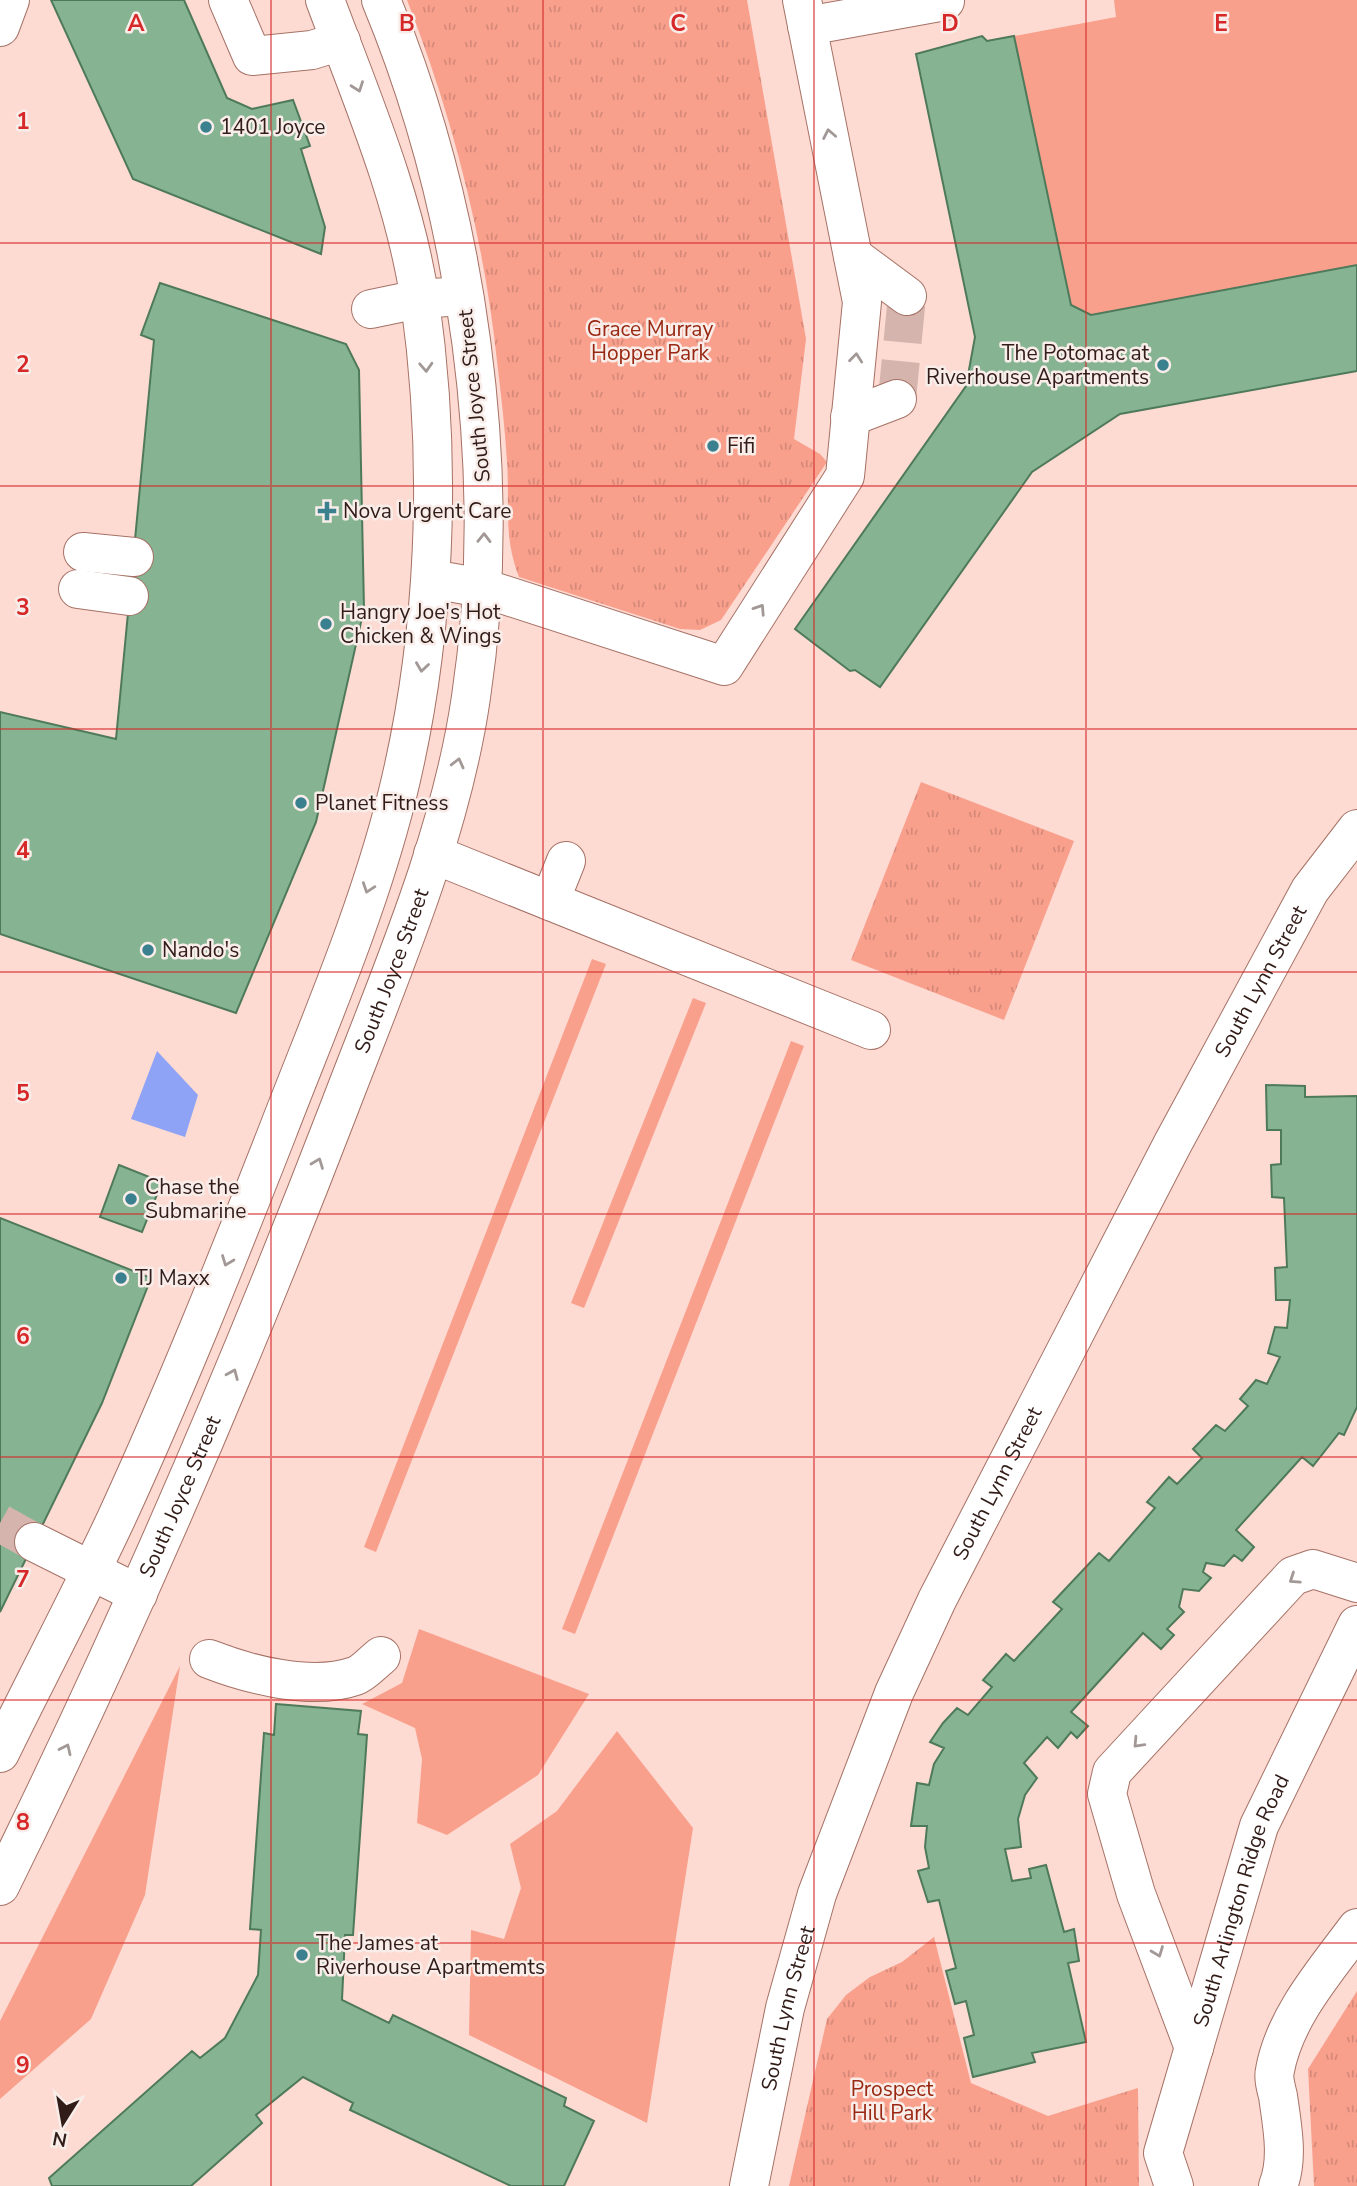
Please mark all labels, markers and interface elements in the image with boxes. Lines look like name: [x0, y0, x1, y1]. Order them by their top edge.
text: A: [127, 8, 145, 39]
text: B: [399, 8, 415, 39]
text: C: [670, 8, 686, 39]
text: D: [941, 8, 959, 39]
text: E: [1214, 8, 1228, 39]
one-way arrow: [349, 81, 363, 93]
text: 1: [16, 106, 30, 137]
place label: 1401 Joyce: [220, 113, 325, 141]
marker: 1401 Joyce: [198, 119, 214, 135]
one-way arrow: [822, 128, 837, 140]
street label: South Joyce Street: [451, 308, 497, 484]
park label: Grace Murray Hopper Park: [587, 315, 713, 367]
place label: The Potomac at Riverhouse Apartments: [926, 339, 1150, 391]
text: 2: [16, 349, 30, 380]
one-way arrow: [848, 352, 863, 363]
marker: The Potomac at Riverhouse Apartments: [1155, 357, 1171, 373]
one-way arrow: [418, 361, 433, 372]
place label: Fifi: [727, 432, 755, 460]
marker: Fifi: [705, 438, 721, 454]
place label: Nova Urgent Care: [343, 497, 512, 525]
marker: Nova Urgent Care: [317, 501, 337, 521]
one-way arrow: [476, 532, 492, 543]
text: 3: [16, 592, 30, 623]
place label: Hangry Joe's Hot Chicken & Wings: [340, 598, 502, 650]
one-way arrow: [752, 604, 765, 617]
marker: Hangry Joe's Hot Chicken & Wings: [318, 616, 334, 632]
one-way arrow: [414, 661, 429, 673]
one-way arrow: [450, 758, 464, 770]
place label: Planet Fitness: [315, 789, 449, 817]
marker: Planet Fitness: [293, 795, 309, 811]
text: 4: [16, 835, 30, 866]
one-way arrow: [362, 881, 376, 893]
street label: South Joyce Street: [348, 884, 435, 1057]
street label: South Lynn Street: [1208, 900, 1313, 1062]
place label: Nando's: [162, 936, 239, 964]
marker: Nando's: [140, 942, 156, 958]
text: 5: [16, 1078, 30, 1109]
one-way arrow: [310, 1157, 324, 1169]
place label: Chase the Submarine: [145, 1173, 247, 1225]
marker: Chase the Submarine: [123, 1191, 139, 1207]
one-way arrow: [222, 1254, 236, 1266]
place label: TJ Maxx: [135, 1264, 210, 1292]
marker: TJ Maxx: [113, 1270, 129, 1286]
text: 6: [16, 1321, 30, 1352]
one-way arrow: [225, 1368, 239, 1381]
street label: South Lynn Street: [946, 1401, 1049, 1565]
street label: South Joyce Street: [133, 1411, 228, 1582]
text: 7: [16, 1564, 30, 1595]
one-way arrow: [1289, 1571, 1302, 1583]
one-way arrow: [1134, 1735, 1146, 1748]
one-way arrow: [57, 1744, 71, 1756]
street label: South Arlington Ridge Road: [1187, 1770, 1296, 2030]
text: 8: [16, 1807, 30, 1838]
street label: South Lynn Street: [755, 1922, 822, 2093]
place label: The James at Riverhouse Apartmemts: [316, 1929, 545, 1981]
one-way arrow: [1150, 1946, 1164, 1958]
marker: The James at Riverhouse Apartmemts: [294, 1947, 310, 1963]
text: 9: [16, 2050, 30, 2081]
park label: Prospect Hill Park: [851, 2075, 934, 2127]
north arrow: [28, 2088, 98, 2158]
text: N: [50, 2125, 69, 2153]

